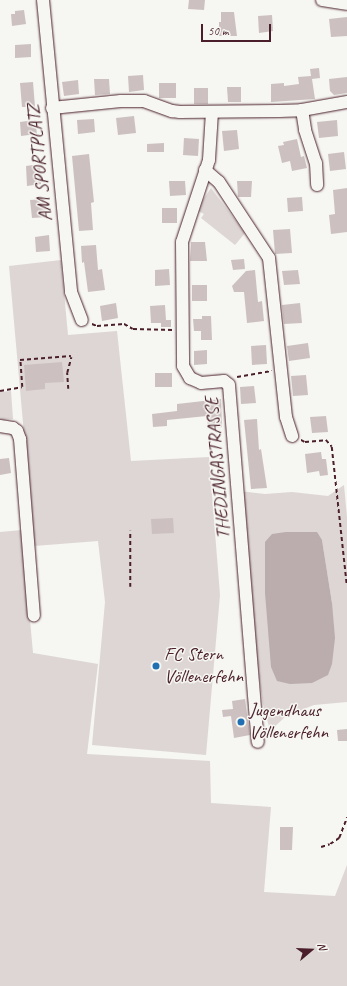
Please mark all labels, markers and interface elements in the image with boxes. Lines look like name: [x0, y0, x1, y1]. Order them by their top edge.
scale bar: [203, 16, 273, 42]
text: 50 m: [208, 23, 228, 39]
street label: AM SPORTPLATZ: [23, 103, 57, 223]
street label: THEDINGASTRASSE: [200, 396, 236, 540]
place label: FC Stern Völlenerfehn: [164, 644, 243, 688]
marker: FC Stern Völlenerfehn: [151, 661, 161, 671]
place label: Jugendhaus Völlenerfehn: [249, 700, 328, 744]
marker: Jugendhaus Völlenerfehn: [236, 717, 246, 727]
north arrow: [291, 930, 331, 970]
text: N: [315, 941, 330, 952]

